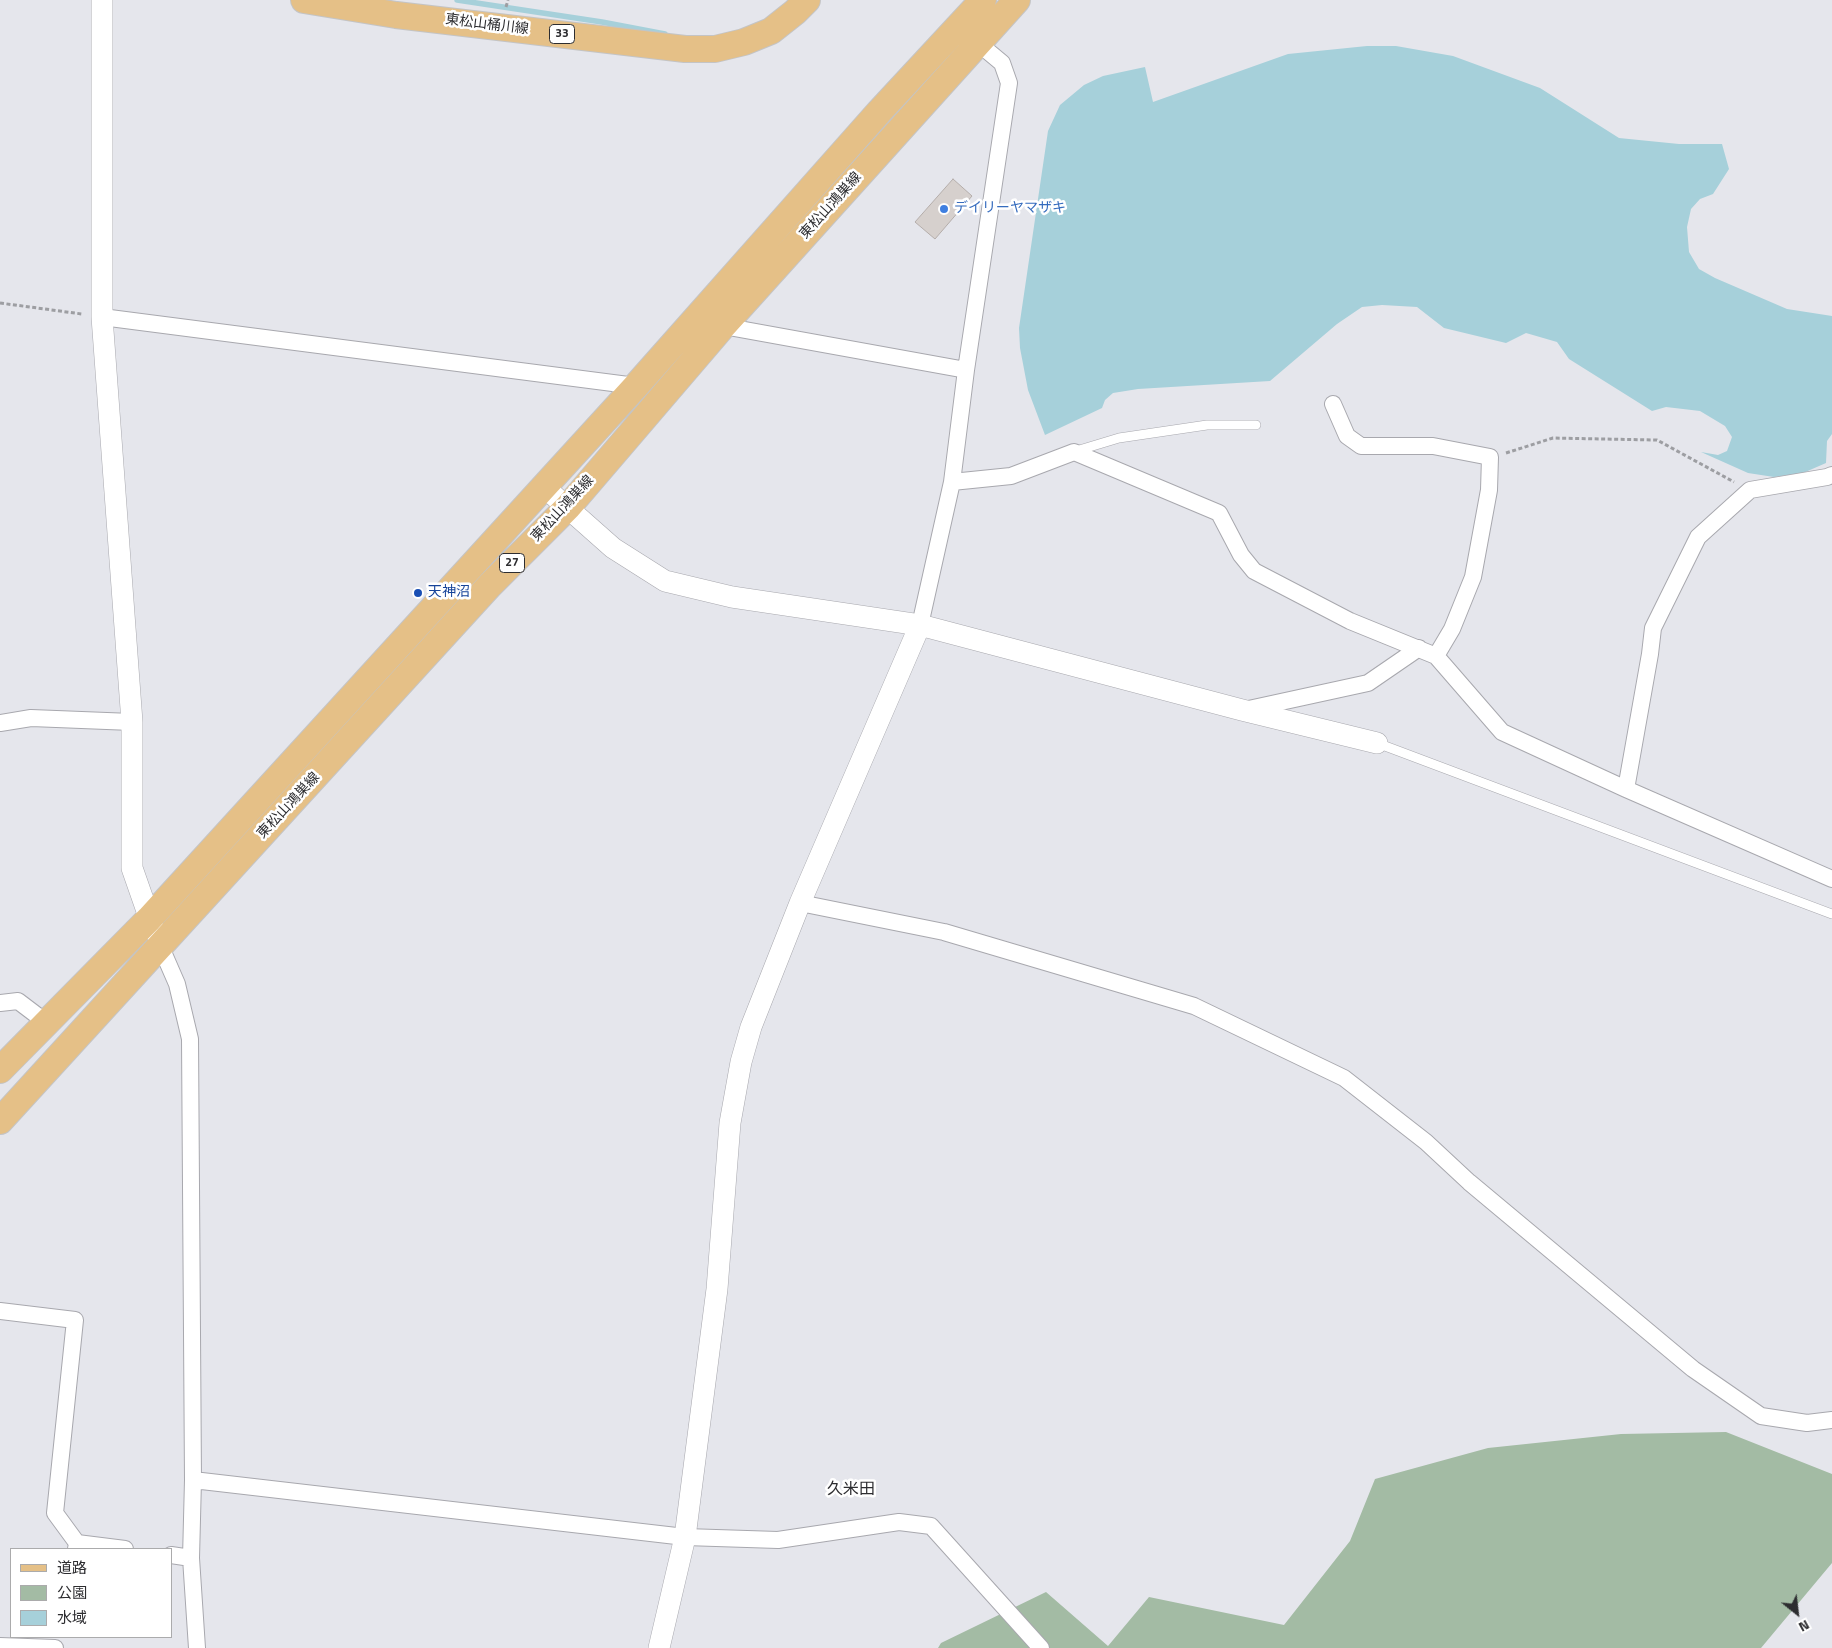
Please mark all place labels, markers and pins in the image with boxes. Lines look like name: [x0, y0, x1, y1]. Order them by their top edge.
place label: デイリーヤマザキ: [954, 201, 1066, 217]
marker: デイリーヤマザキ: [938, 203, 950, 215]
place label: 天神沼: [428, 585, 470, 601]
marker: 天神沼: [412, 587, 424, 599]

